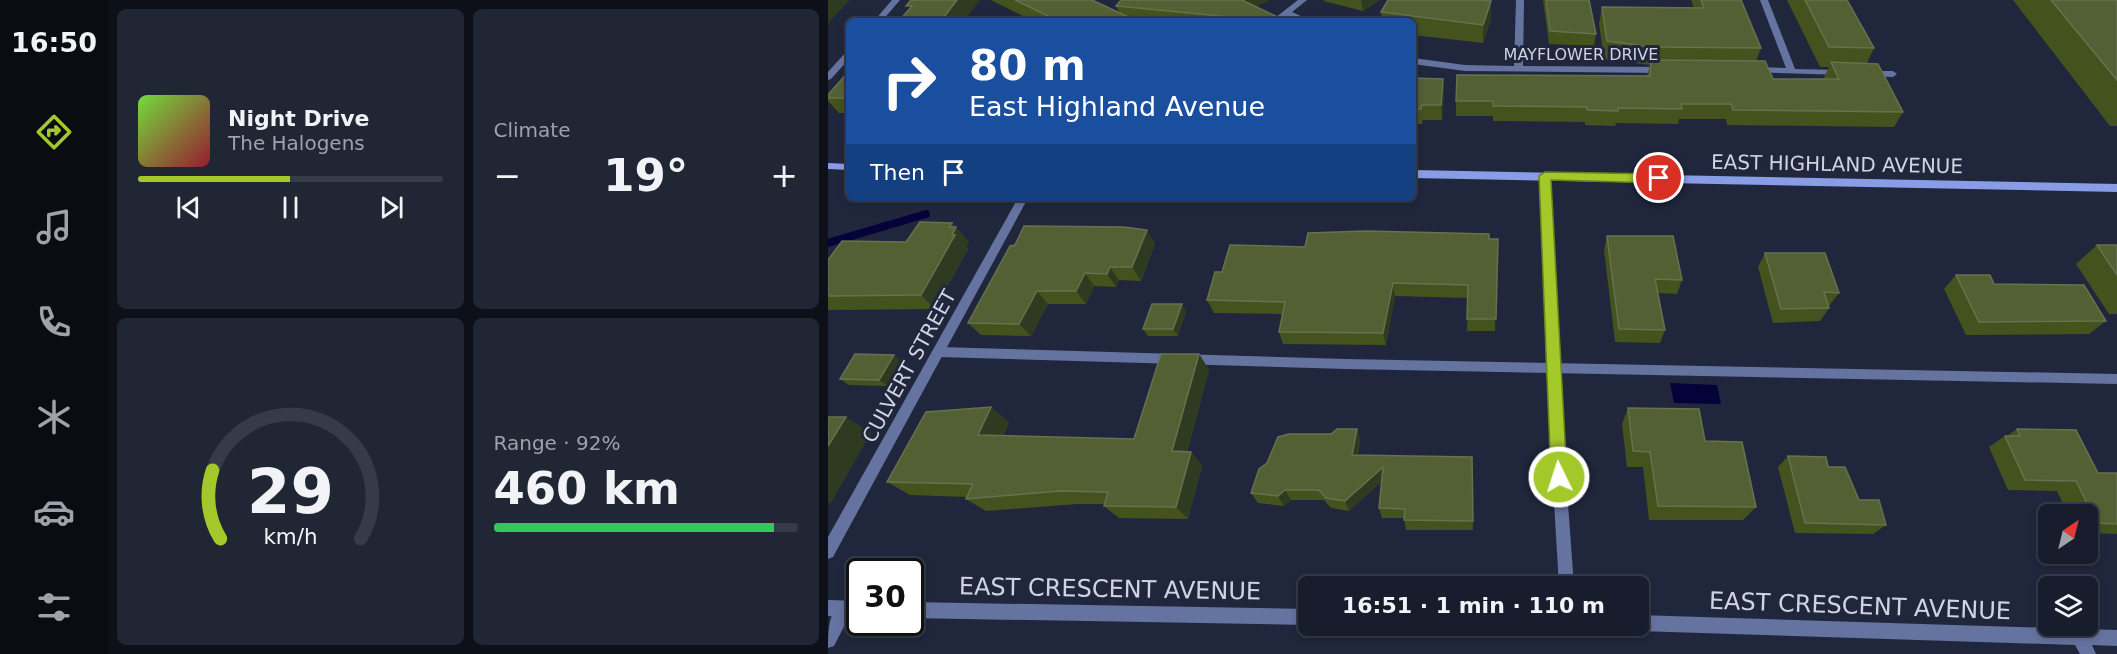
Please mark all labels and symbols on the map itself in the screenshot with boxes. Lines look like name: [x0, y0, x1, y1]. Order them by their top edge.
street label: MAYFLOWER DRIVE: [1504, 45, 1658, 64]
street label: EAST HIGHLAND AVENUE: [1711, 150, 1963, 178]
pin: [1633, 152, 1684, 203]
street label: CULVERT STREET: [857, 285, 961, 447]
position arrow: [1527, 445, 1591, 509]
north arrow: [2038, 504, 2098, 564]
speed limit sign: 30: [846, 558, 924, 636]
street label: EAST CRESCENT AVENUE: [959, 572, 1261, 606]
street label: EAST CRESCENT AVENUE: [1708, 587, 2012, 625]

